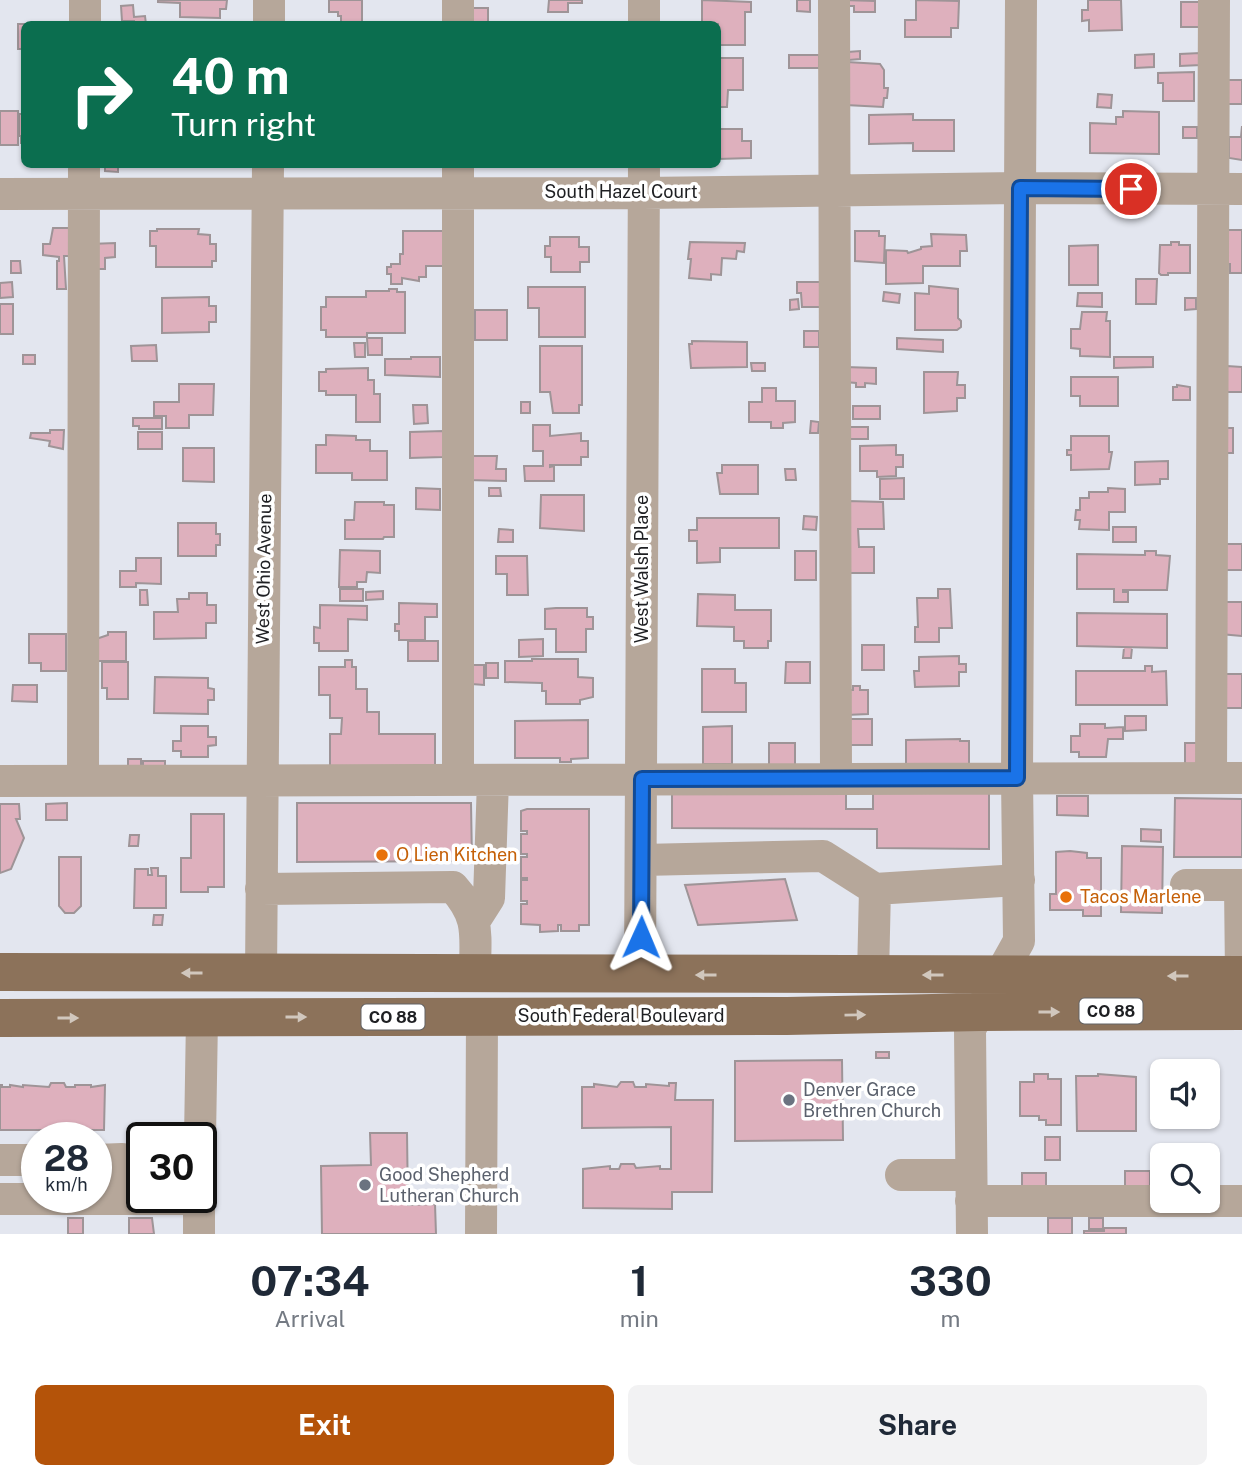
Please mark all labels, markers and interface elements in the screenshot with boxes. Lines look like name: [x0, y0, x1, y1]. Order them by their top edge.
text: 40 m: [171, 47, 290, 105]
icon: right: [56, 49, 147, 140]
text: Turn right: [171, 106, 316, 143]
pin: [1101, 159, 1161, 219]
icon: arrive: [1112, 170, 1150, 208]
street label: South Hazel Court: [544, 181, 698, 202]
street label: West Ohio Avenue: [252, 493, 275, 645]
street label: West Walsh Place: [631, 495, 652, 643]
place label: O Lien Kitchen: [396, 844, 518, 865]
marker: O Lien Kitchen: [374, 847, 390, 863]
place label: Tacos Marlene: [1080, 886, 1202, 907]
marker: Tacos Marlene: [1058, 889, 1074, 905]
position arrow: [604, 900, 678, 974]
one-way arrow: [181, 967, 203, 979]
one-way arrow: [694, 969, 716, 980]
one-way arrow: [922, 969, 944, 981]
one-way arrow: [1166, 970, 1188, 982]
road number: CO 88: [1080, 998, 1142, 1023]
road number: CO 88: [362, 1004, 424, 1030]
street label: South Federal Boulevard: [518, 1005, 724, 1026]
one-way arrow: [1038, 1006, 1060, 1018]
one-way arrow: [844, 1009, 866, 1020]
one-way arrow: [285, 1011, 307, 1023]
one-way arrow: [57, 1012, 79, 1024]
map controls: [1150, 1059, 1220, 1213]
button: sound: [1150, 1059, 1220, 1129]
place label: Denver Grace Brethren Church: [803, 1079, 941, 1121]
marker: Denver Grace Brethren Church: [781, 1092, 797, 1108]
speed limit sign: 30: [126, 1122, 217, 1213]
text: 28: [44, 1138, 89, 1179]
button: search: [1150, 1143, 1220, 1213]
place label: Good Shepherd Lutheran Church: [379, 1164, 519, 1206]
text: km/h: [45, 1174, 88, 1195]
marker: Good Shepherd Lutheran Church: [357, 1177, 373, 1193]
text: 07:34: [250, 1256, 370, 1305]
text: 1: [630, 1256, 648, 1305]
text: 330: [909, 1256, 992, 1305]
text: Arrival: [274, 1305, 345, 1332]
text: min: [620, 1305, 659, 1332]
text: m: [940, 1305, 960, 1332]
button: Exit: [35, 1385, 614, 1465]
button: Share: [628, 1385, 1207, 1465]

